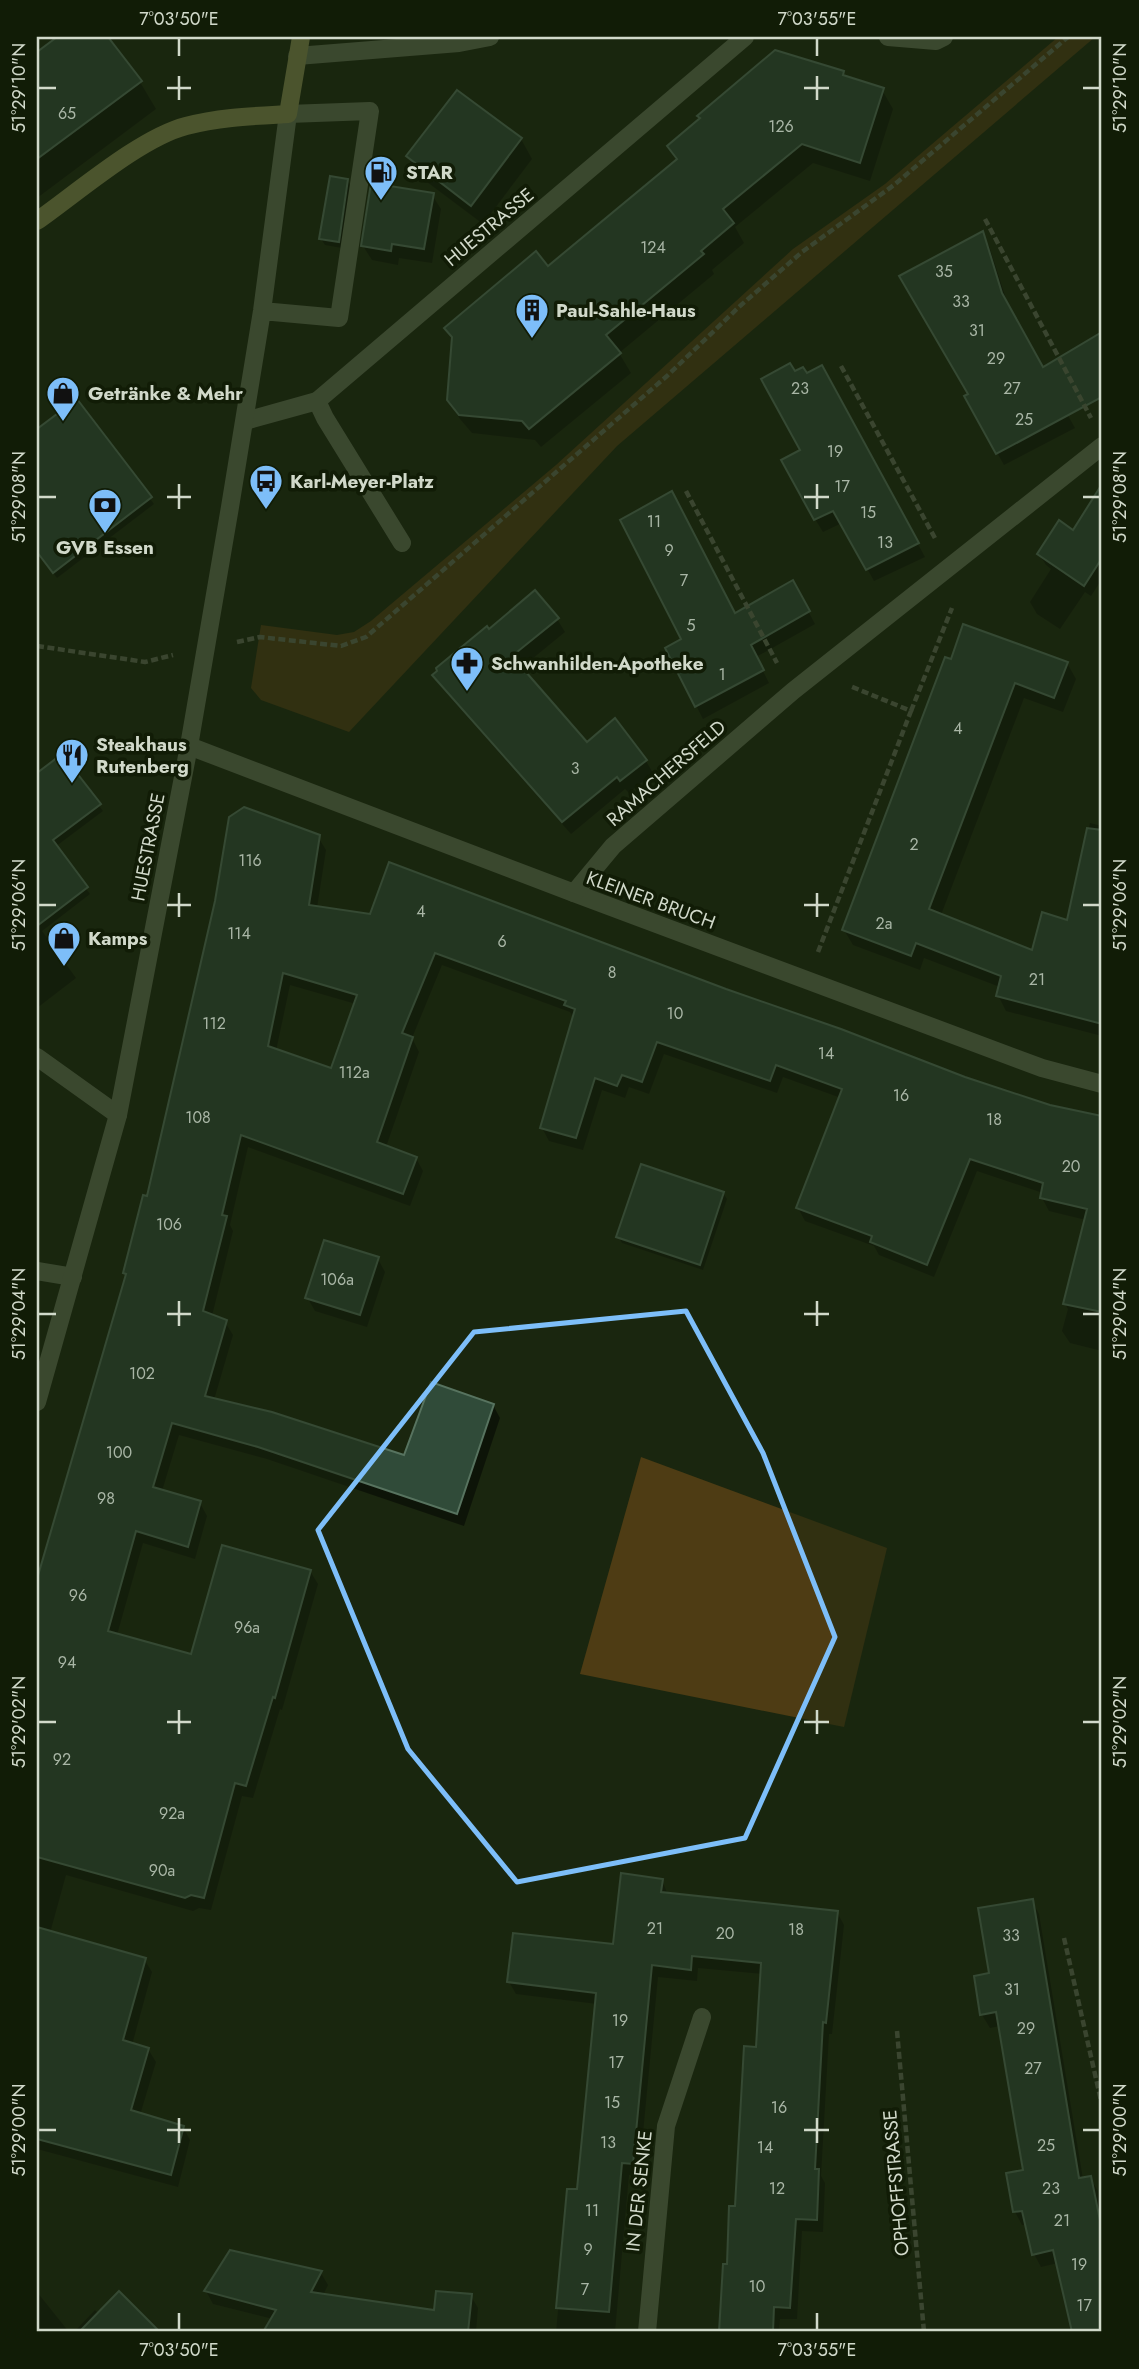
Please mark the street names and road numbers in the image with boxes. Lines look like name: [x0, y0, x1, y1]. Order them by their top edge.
street label: HUESTRASSE: [438, 181, 540, 273]
street label: RAMACHERSFELD: [601, 714, 732, 832]
street label: HUESTRASSE: [124, 791, 172, 903]
street label: KLEINER BRUCH: [583, 864, 719, 936]
street label: OPHOFFSTRASSE: [876, 2109, 916, 2257]
street label: IN DER SENKE: [619, 2129, 659, 2253]

